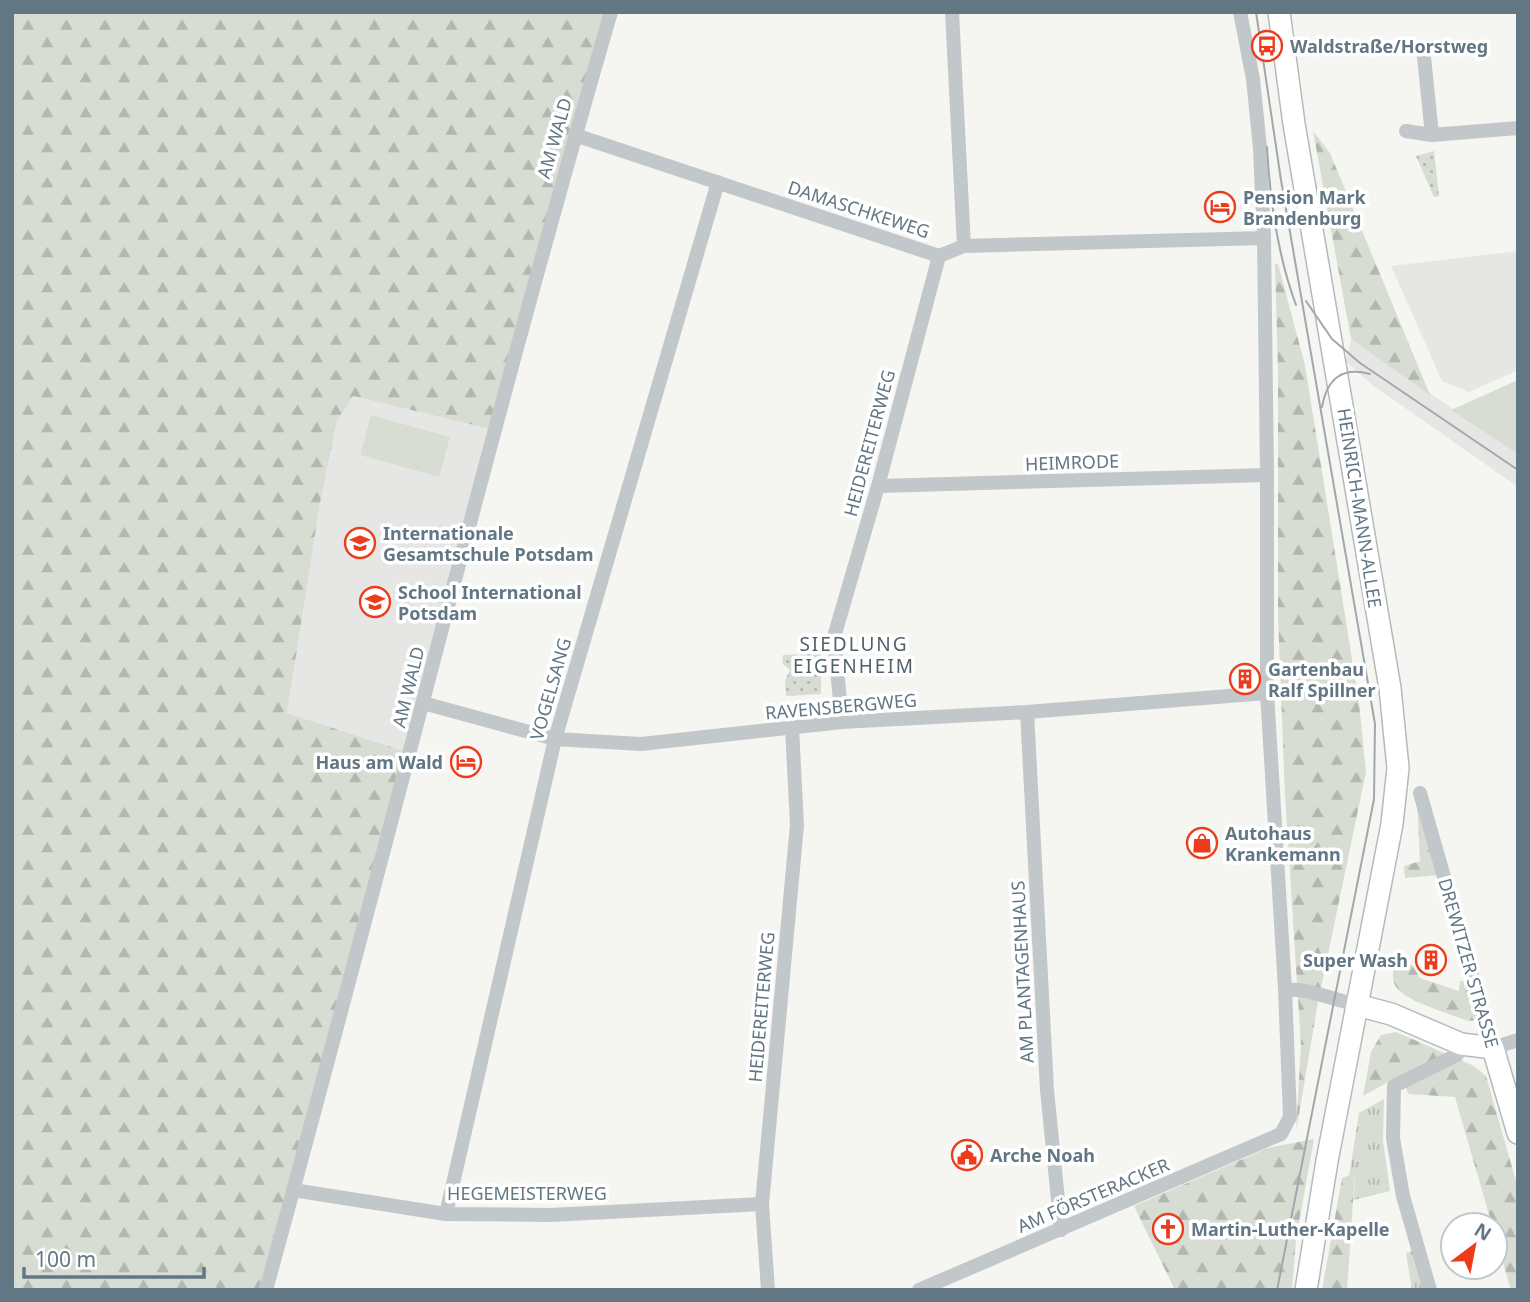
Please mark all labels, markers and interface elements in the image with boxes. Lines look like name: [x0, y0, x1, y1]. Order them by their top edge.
bus stop icon: Waldstraße/Horstweg: [1250, 29, 1284, 63]
place label: Waldstraße/Horstweg: [1290, 34, 1488, 58]
street label: AM WALD: [531, 95, 577, 181]
street label: DAMASCHKEWEG: [785, 175, 933, 243]
place label: Pension Mark Brandenburg: [1243, 185, 1366, 230]
hotel icon: Pension Mark Brandenburg: [1203, 190, 1237, 224]
street label: HEIDEREITERWEG: [838, 367, 900, 519]
street label: HEINRICH-MANN-ALLEE: [1332, 406, 1388, 610]
street label: HEIMRODE: [1025, 448, 1119, 476]
place label: Internationale Gesamtschule Potsdam: [383, 521, 593, 566]
school or university icon: Internationale Gesamtschule Potsdam: [343, 526, 377, 560]
place label: School International Potsdam: [398, 580, 582, 625]
school or university icon: School International Potsdam: [358, 585, 392, 619]
district label: SIEDLUNG EIGENHEIM: [793, 631, 915, 679]
street label: VOGELSANG: [524, 635, 576, 743]
street label: AM WALD: [386, 644, 430, 730]
place label: Gartenbau Ralf Spillner: [1268, 657, 1376, 702]
building icon: Gartenbau Ralf Spillner: [1228, 662, 1262, 696]
street label: RAVENSBERGWEG: [764, 687, 918, 725]
hotel icon: Haus am Wald: [449, 745, 483, 779]
place label: Haus am Wald: [315, 750, 443, 774]
place label: Autohaus Krankemann: [1225, 821, 1341, 866]
shop icon: Autohaus Krankemann: [1185, 826, 1219, 860]
street label: DREWITZER STRASSE: [1433, 875, 1505, 1051]
street label: AM PLANTAGENHAUS: [1005, 880, 1039, 1064]
street label: HEIDEREITERWEG: [742, 931, 780, 1083]
building icon: Super Wash: [1414, 943, 1448, 977]
place label: Super Wash: [1303, 948, 1408, 972]
public building icon: Arche Noah: [950, 1138, 984, 1172]
place label: Arche Noah: [990, 1143, 1095, 1167]
street label: AM FÖRSTERACKER: [1013, 1152, 1173, 1238]
street label: HEGEMEISTERWEG: [447, 1181, 607, 1205]
north arrow: [1439, 1211, 1509, 1281]
church icon: Martin-Luther-Kapelle: [1151, 1212, 1185, 1246]
text: N: [1470, 1216, 1496, 1247]
place label: Martin-Luther-Kapelle: [1191, 1217, 1390, 1241]
scale bar: [24, 1236, 205, 1280]
text: 100 m: [35, 1245, 96, 1273]

